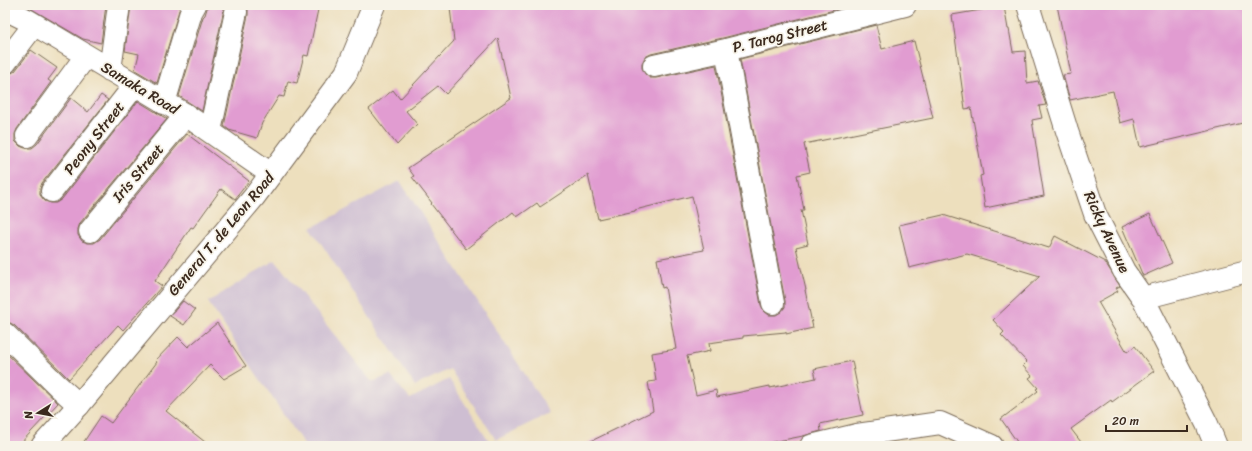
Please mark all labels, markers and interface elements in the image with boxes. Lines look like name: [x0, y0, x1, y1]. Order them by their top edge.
street label: P. Tarog Street: [730, 12, 831, 60]
street label: Samaka Road: [96, 54, 185, 122]
street label: Peony Street: [57, 95, 132, 181]
street label: Iris Street: [105, 137, 171, 209]
street label: General T. de Leon Road: [161, 165, 282, 302]
street label: Ricky Avenue: [1077, 187, 1137, 277]
north arrow: [18, 393, 58, 433]
scale bar: [1106, 407, 1187, 433]
text: N: [19, 409, 39, 421]
text: 20 m: [1112, 410, 1139, 432]

